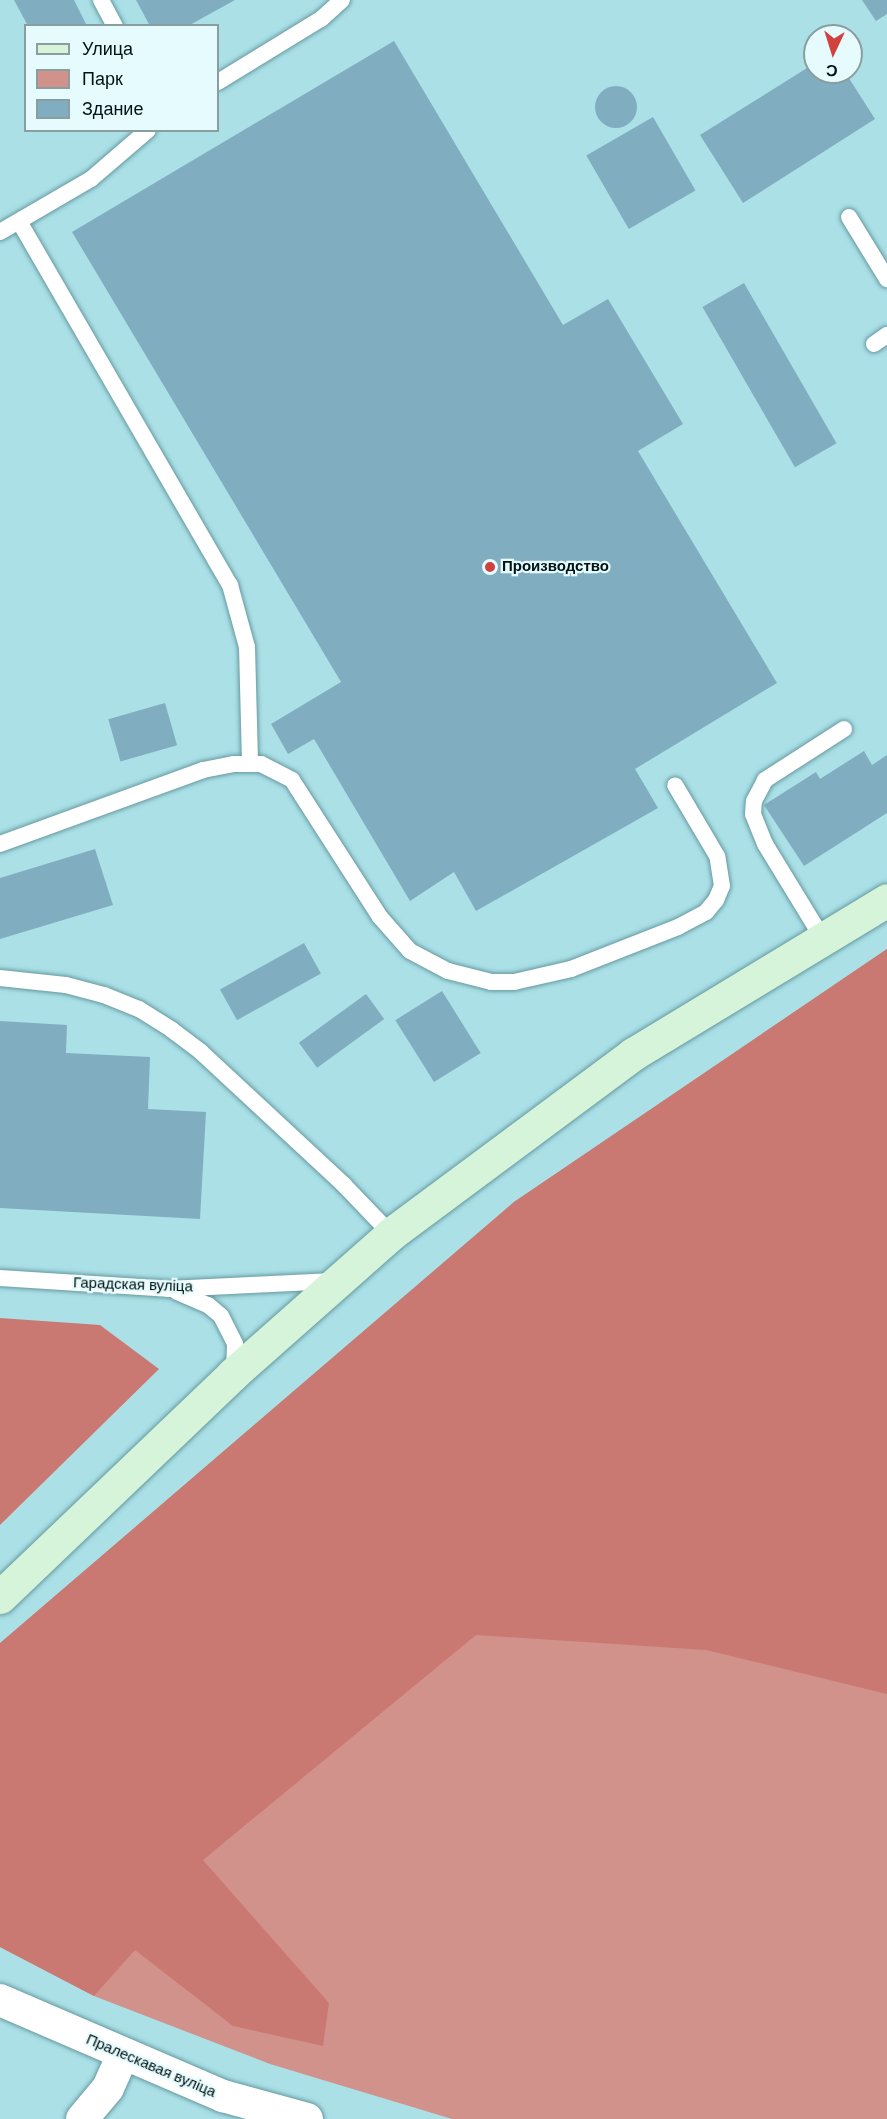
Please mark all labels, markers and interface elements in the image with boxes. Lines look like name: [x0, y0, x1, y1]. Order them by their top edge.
legend: [24, 24, 219, 132]
north arrow: [803, 24, 863, 84]
text: Улица: [82, 37, 133, 61]
text: С: [825, 60, 838, 81]
text: Парк: [82, 67, 123, 91]
text: Здание: [82, 97, 143, 121]
place label: Производство: [502, 558, 609, 576]
marker: Производство: [483, 560, 497, 574]
street label: Гарадская вуліца: [73, 1274, 193, 1296]
street label: Пралескавая вуліца: [83, 2030, 219, 2102]

